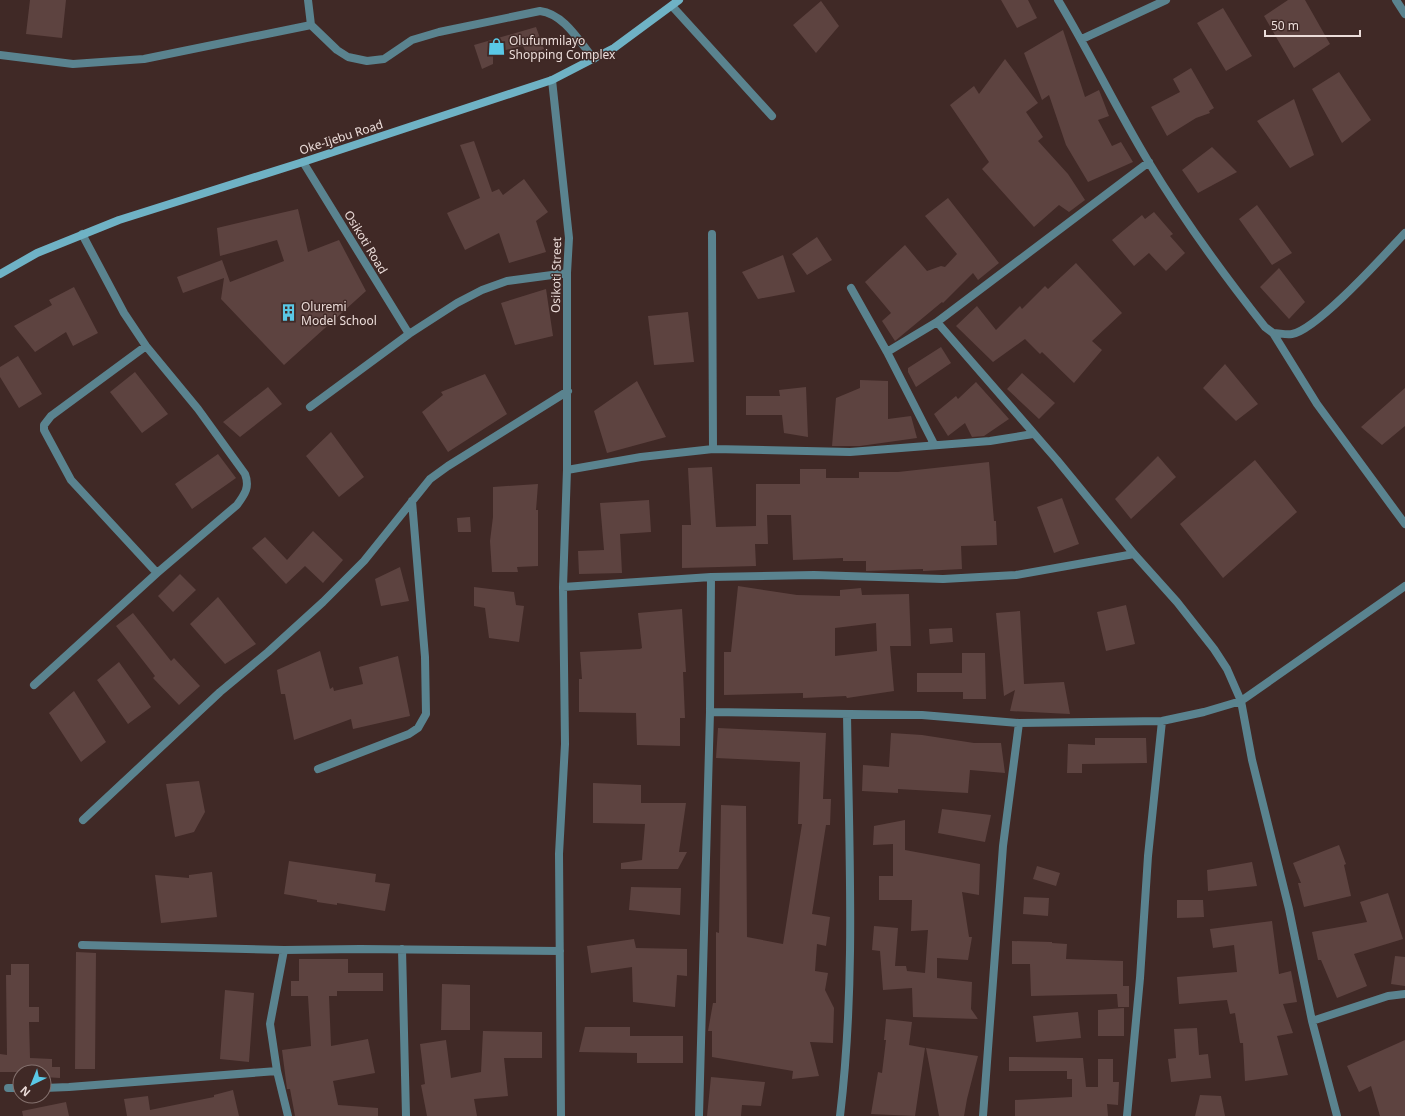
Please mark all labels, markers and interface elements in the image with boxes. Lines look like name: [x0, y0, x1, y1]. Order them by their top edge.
scale bar: [1265, 12, 1360, 38]
text: 50 m: [1271, 17, 1299, 34]
place label: Olufunmilayo Shopping Complex: [509, 32, 616, 63]
shop icon: Olufunmilayo Shopping Complex: [486, 37, 506, 57]
street label: Oke-Ijebu Road: [297, 115, 385, 159]
street label: Osikoti Road: [340, 207, 392, 277]
street label: Osikoti Street: [547, 236, 565, 313]
place label: Oluremi Model School: [301, 298, 377, 329]
building icon: Oluremi Model School: [278, 303, 298, 323]
north arrow: [12, 1064, 52, 1104]
text: N: [16, 1083, 33, 1100]

